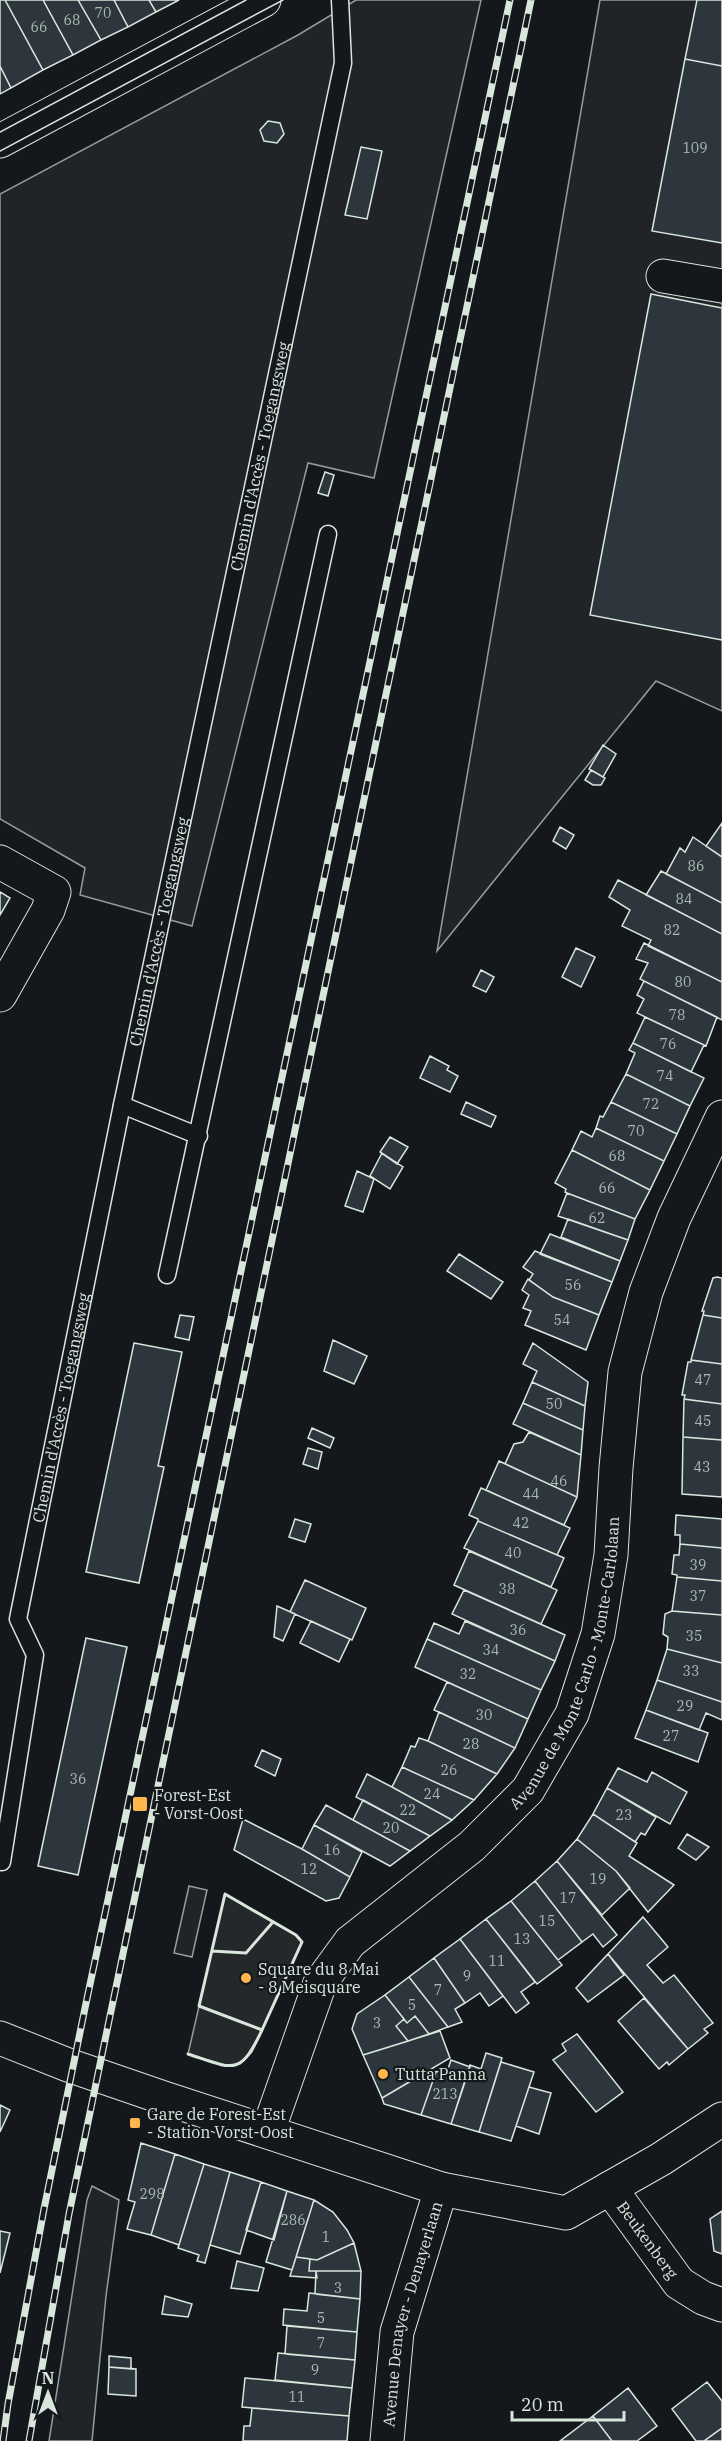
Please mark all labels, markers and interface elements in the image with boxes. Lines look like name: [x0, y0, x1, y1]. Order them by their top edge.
house number: 70: [95, 4, 111, 22]
house number: 68: [64, 11, 80, 29]
house number: 66: [31, 18, 47, 36]
house number: 109: [682, 139, 708, 157]
street label: Chemin d'Accès - Toegangsweg: [226, 340, 294, 573]
street label: Chemin d'Accès - Toegangsweg: [125, 815, 193, 1048]
house number: 86: [688, 857, 704, 875]
house number: 84: [676, 890, 692, 908]
house number: 82: [664, 921, 680, 939]
house number: 80: [675, 973, 691, 991]
house number: 78: [669, 1006, 685, 1024]
house number: 76: [660, 1035, 676, 1053]
house number: 74: [657, 1067, 673, 1085]
house number: 72: [643, 1095, 659, 1113]
house number: 70: [628, 1122, 644, 1140]
house number: 68: [609, 1147, 625, 1165]
house number: 66: [599, 1179, 615, 1197]
house number: 62: [589, 1209, 605, 1227]
house number: 56: [565, 1276, 581, 1294]
street label: Chemin d'Accès - Toegangsweg: [28, 1291, 94, 1524]
house number: 54: [554, 1311, 570, 1329]
house number: 47: [695, 1371, 711, 1389]
house number: 50: [546, 1395, 562, 1413]
house number: 45: [695, 1412, 711, 1430]
house number: 43: [694, 1458, 710, 1476]
house number: 46: [551, 1472, 567, 1490]
house number: 44: [523, 1485, 539, 1503]
house number: 42: [513, 1514, 529, 1532]
street label: Avenue de Monte Carlo - Monte-Carlolaan: [505, 1516, 623, 1813]
house number: 40: [505, 1544, 521, 1562]
house number: 39: [690, 1556, 706, 1574]
house number: 38: [499, 1580, 515, 1598]
house number: 37: [690, 1587, 706, 1605]
house number: 36: [510, 1621, 526, 1639]
house number: 35: [686, 1627, 702, 1645]
house number: 34: [483, 1641, 499, 1659]
house number: 33: [683, 1662, 699, 1680]
house number: 32: [460, 1665, 476, 1683]
house number: 29: [677, 1697, 693, 1715]
house number: 30: [476, 1706, 492, 1724]
house number: 27: [663, 1727, 679, 1745]
house number: 28: [463, 1735, 479, 1753]
house number: 26: [441, 1761, 457, 1779]
house number: 36: [70, 1770, 86, 1788]
place label: Forest-Est - Vorst-Oost: [154, 1785, 244, 1823]
house number: 24: [424, 1785, 440, 1803]
marker: Forest-Est - Vorst-Oost: [131, 1795, 149, 1813]
house number: 22: [400, 1801, 416, 1819]
house number: 23: [616, 1806, 632, 1824]
house number: 20: [383, 1819, 399, 1837]
house number: 16: [324, 1841, 340, 1859]
house number: 12: [301, 1860, 317, 1878]
house number: 19: [590, 1870, 606, 1888]
house number: 17: [560, 1889, 576, 1907]
house number: 15: [539, 1912, 555, 1930]
house number: 13: [514, 1930, 530, 1948]
house number: 11: [489, 1952, 505, 1970]
place label: Square du 8 Mai - 8 Meisquare: [258, 1959, 379, 1997]
house number: 9: [463, 1967, 471, 1985]
marker: Square du 8 Mai - 8 Meisquare: [239, 1971, 253, 1985]
house number: 7: [434, 1981, 442, 1999]
house number: 5: [408, 1996, 416, 2014]
house number: 3: [373, 2014, 381, 2032]
place label: Tutta Panna: [395, 2064, 487, 2084]
marker: Tutta Panna: [376, 2067, 390, 2081]
house number: 213: [432, 2085, 458, 2103]
place label: Gare de Forest-Est - Station Vorst-Oost: [147, 2104, 294, 2142]
marker: Gare de Forest-Est - Station Vorst-Oost: [128, 2116, 142, 2130]
house number: 298: [139, 2185, 165, 2203]
street label: Beukenberg: [613, 2197, 683, 2283]
street label: Avenue Denayer - Denayerlaan: [378, 2199, 447, 2428]
house number: 286: [280, 2211, 306, 2229]
house number: 1: [322, 2228, 330, 2246]
house number: 3: [334, 2279, 342, 2297]
house number: 5: [317, 2309, 325, 2327]
house number: 7: [317, 2334, 325, 2352]
house number: 9: [311, 2361, 319, 2379]
north arrow: [18, 2363, 78, 2423]
text: N: [42, 2368, 54, 2388]
scale bar: [512, 2384, 624, 2422]
house number: 11: [289, 2388, 305, 2406]
text: 20 m: [521, 2393, 564, 2416]

